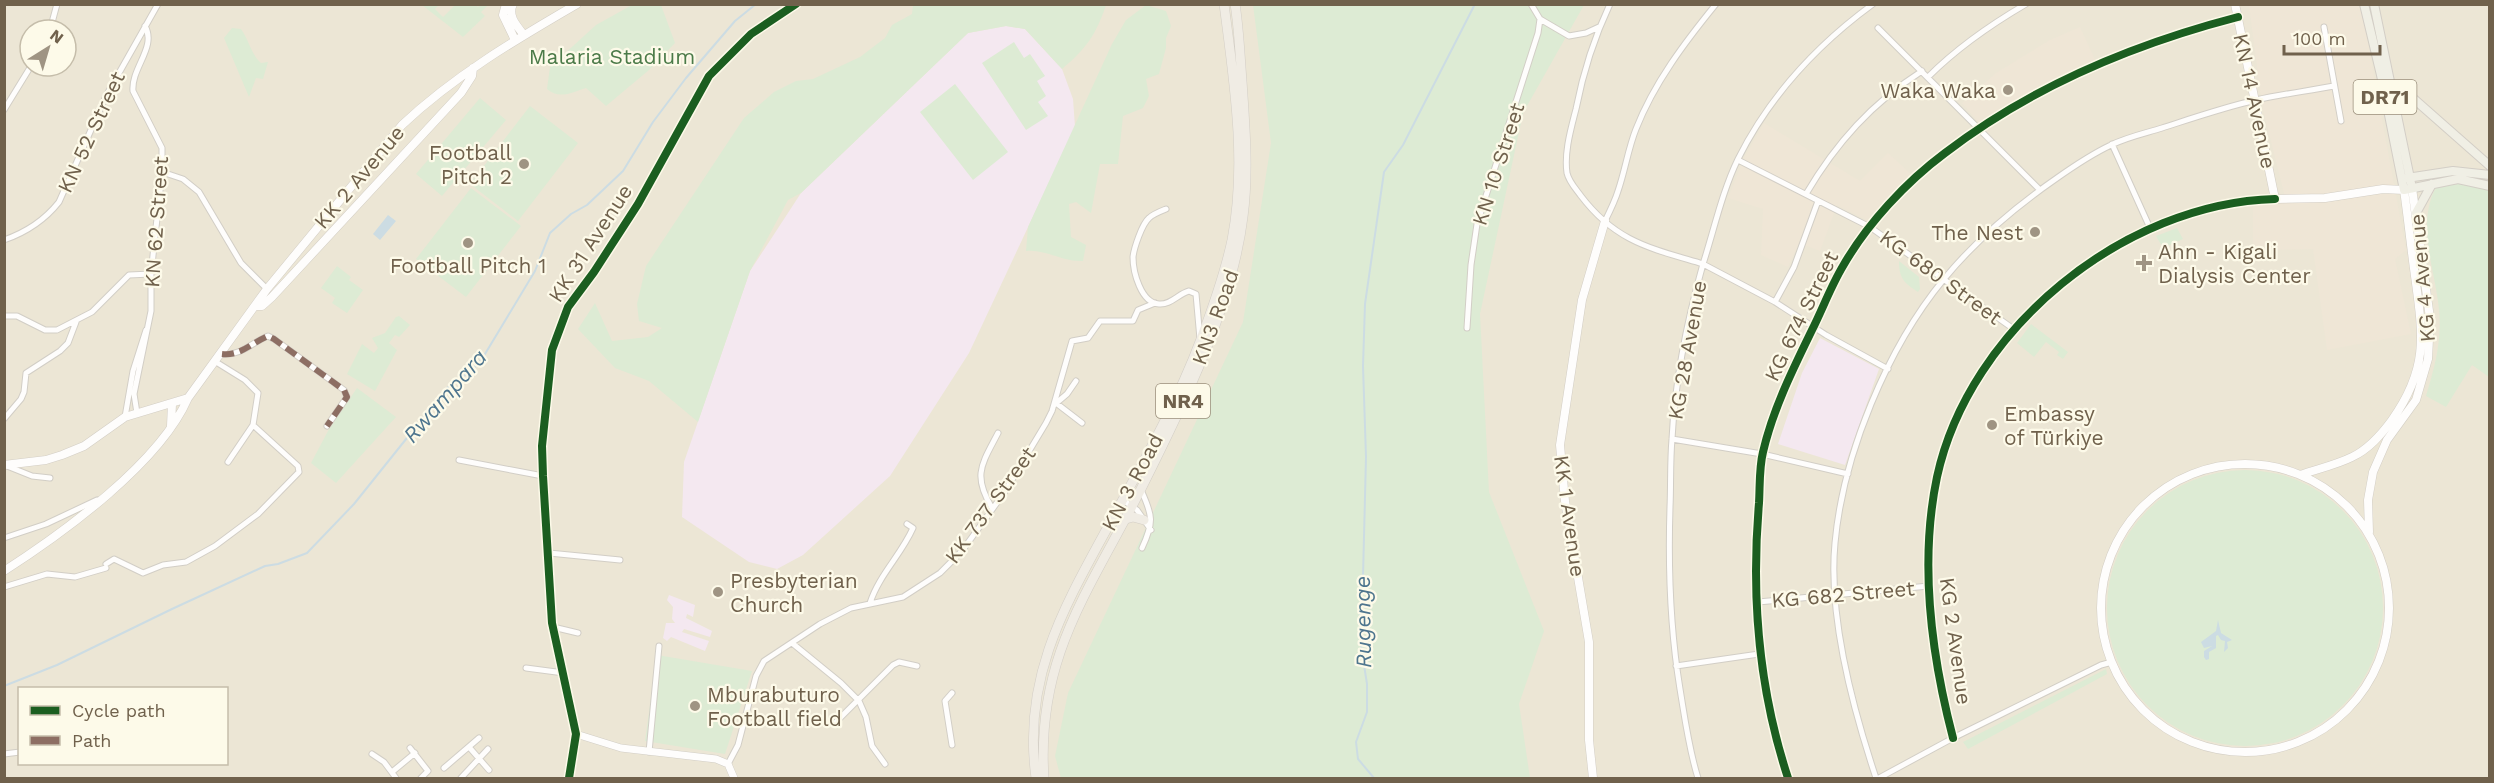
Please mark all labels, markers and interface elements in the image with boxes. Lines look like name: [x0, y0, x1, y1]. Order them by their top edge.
north arrow: [18, 18, 78, 78]
scale bar: [2284, 18, 2380, 56]
text: N: [46, 25, 67, 48]
text: 100 m: [2293, 28, 2346, 49]
street label: KN 14 Avenue: [2228, 31, 2282, 171]
park label: Malaria Stadium: [529, 44, 695, 69]
street label: KN 52 Street: [52, 67, 130, 197]
place label: Waka Waka: [1880, 78, 1996, 103]
road number: DR71: [2354, 80, 2416, 114]
marker: Waka Waka: [2001, 83, 2015, 97]
street label: KN 10 Street: [1466, 99, 1530, 229]
street label: KK 2 Avenue: [309, 120, 409, 234]
place label: Football Pitch 2: [429, 140, 513, 189]
street label: KN 62 Street: [139, 155, 173, 289]
marker: Football Pitch 2: [517, 157, 531, 171]
street label: KK 31 Avenue: [543, 179, 637, 307]
street label: KG 4 Avenue: [2404, 213, 2440, 343]
place label: The Nest: [1931, 220, 2023, 245]
street label: KG 680 Street: [1875, 224, 2007, 330]
marker: The Nest: [2028, 225, 2042, 239]
marker: Football Pitch 1: [461, 236, 475, 250]
place label: Ahn - Kigali Dialysis Center: [2158, 239, 2311, 288]
street label: KG 674 Street: [1759, 247, 1843, 385]
place label: Football Pitch 1: [390, 253, 546, 278]
marker: Ahn - Kigali Dialysis Center: [2135, 254, 2153, 272]
street label: KN3 Road: [1186, 266, 1244, 368]
street label: KG 28 Avenue: [1662, 278, 1712, 422]
water label: Rwampara: [398, 345, 492, 447]
road number: NR4: [1156, 384, 1210, 418]
place label: Embassy of Türkiye: [2004, 401, 2104, 450]
marker: Embassy of Türkiye: [1985, 418, 1999, 432]
street label: KN 3 Road: [1096, 429, 1168, 535]
street label: KK 737 Street: [939, 442, 1041, 568]
street label: KK 1 Avenue: [1549, 453, 1591, 579]
place label: Presbyterian Church: [730, 568, 858, 617]
street label: KG 682 Street: [1770, 575, 1916, 613]
water label: Rugenge: [1350, 576, 1376, 668]
street label: KG 2 Avenue: [1935, 576, 1977, 706]
marker: Presbyterian Church: [711, 585, 725, 599]
place label: Mburabuturo Football field: [707, 682, 842, 731]
legend: [18, 687, 228, 765]
marker: Mburabuturo Football field: [688, 699, 702, 713]
text: Cycle path: [72, 700, 166, 721]
text: Path: [72, 730, 112, 751]

